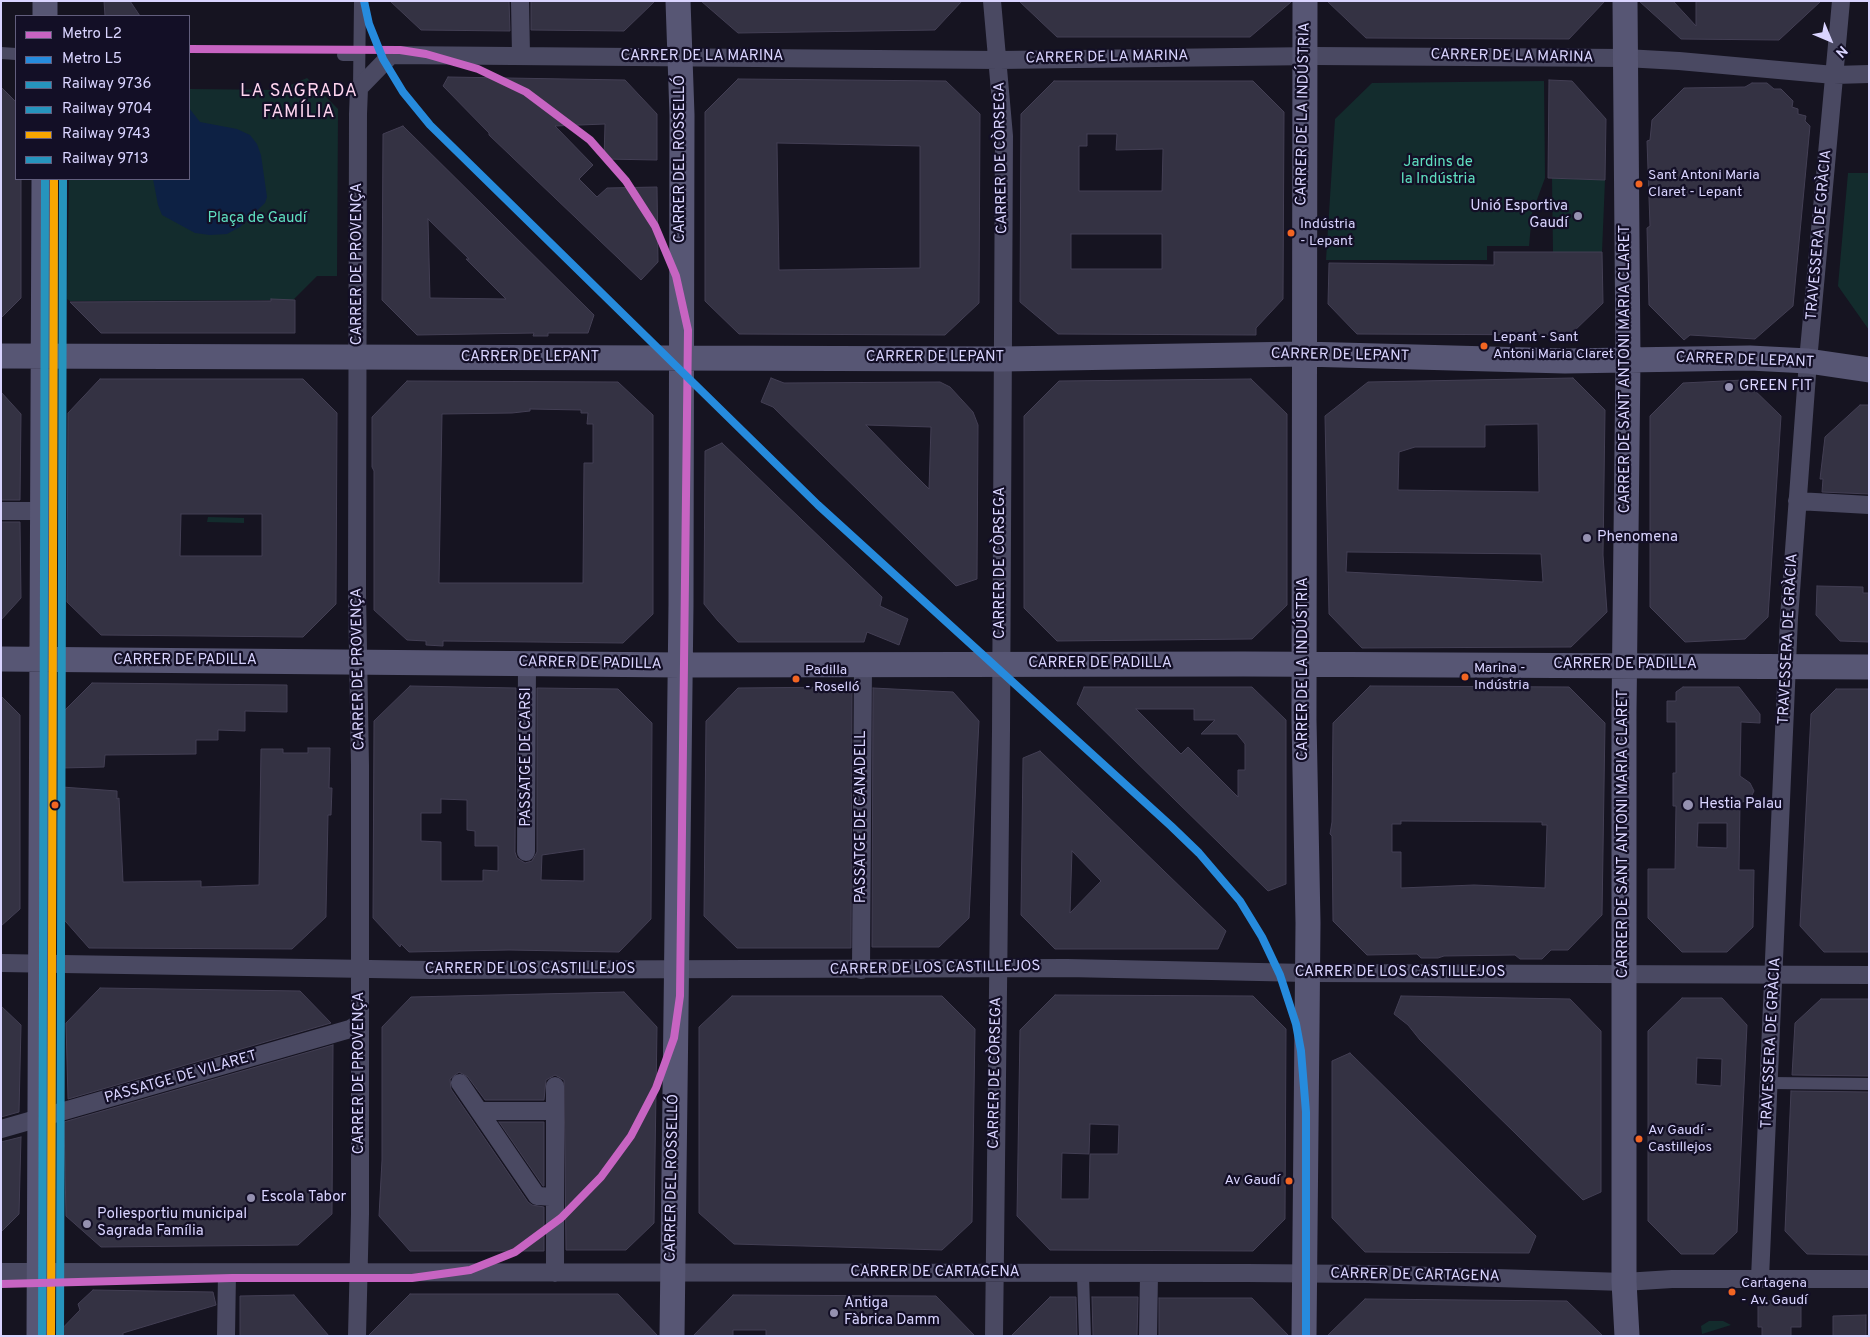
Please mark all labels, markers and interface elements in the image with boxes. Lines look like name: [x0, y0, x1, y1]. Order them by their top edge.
legend: [15, 15, 190, 180]
north arrow: [1805, 15, 1855, 65]
street label: CARRER DE LA INDÚSTRIA: [1293, 22, 1315, 206]
text: Metro L2: [62, 25, 122, 44]
text: N: [1831, 41, 1851, 61]
street label: CARRER DE LA MARINA: [1430, 47, 1594, 67]
street label: CARRER DE LA MARINA: [621, 48, 783, 66]
street label: CARRER DE LA MARINA: [1025, 48, 1189, 68]
text: Metro L5: [62, 50, 122, 69]
text: Railway 9736: [62, 75, 151, 94]
street label: CARRER DEL ROSSELLÓ: [672, 75, 690, 243]
district label: LA SAGRADA FAMÍLIA: [239, 81, 359, 124]
street label: CARRER DE CÒRSEGA: [992, 82, 1012, 234]
text: Railway 9704: [62, 100, 152, 119]
text: Railway 9743: [62, 125, 151, 144]
street label: TRAVESSERA DE GRÀCIA: [1804, 149, 1836, 321]
text: Railway 9713: [62, 150, 149, 169]
park label: Jardins de la Indústria: [1401, 154, 1475, 189]
place label: Sant Antoni Maria Claret - Lepant: [1648, 168, 1760, 200]
marker: Sant Antoni Maria Claret - Lepant: [1634, 179, 1644, 189]
street label: CARRER DE PROVENÇA: [349, 183, 367, 345]
place label: Unió Esportiva Gaudí: [1470, 198, 1568, 233]
park label: Plaça de Gaudí: [207, 210, 307, 228]
marker: Unió Esportiva Gaudí: [1572, 210, 1584, 222]
place label: Indústria - Lepant: [1300, 217, 1355, 250]
street label: CARRER DE SANT ANTONI MARIA CLARET: [1617, 225, 1635, 513]
marker: Indústria - Lepant: [1286, 228, 1296, 238]
place label: Lepant - Sant Antoni Maria Claret: [1493, 330, 1614, 362]
marker: Lepant - Sant Antoni Maria Claret: [1479, 341, 1489, 351]
street label: CARRER DE LEPANT: [1271, 346, 1409, 366]
street label: CARRER DE LEPANT: [461, 349, 599, 367]
street label: CARRER DE LEPANT: [866, 349, 1004, 367]
street label: CARRER DE LEPANT: [1675, 350, 1815, 372]
place label: GREEN FIT: [1739, 378, 1813, 396]
marker: GREEN FIT: [1723, 381, 1735, 393]
street label: CARRER DE CÒRSEGA: [992, 487, 1010, 639]
place label: Phenomena: [1597, 529, 1678, 547]
marker: Phenomena: [1581, 532, 1593, 544]
street label: TRAVESSERA DE GRÀCIA: [1776, 553, 1802, 725]
street label: CARRER DE LA INDÚSTRIA: [1295, 577, 1313, 761]
street label: CARRER DE PROVENÇA: [349, 588, 369, 750]
street label: CARRER DE PADILLA: [113, 652, 257, 670]
street label: CARRER DE PADILLA: [518, 654, 662, 674]
street label: CARRER DE PADILLA: [1028, 655, 1172, 673]
street label: CARRER DE PADILLA: [1553, 656, 1697, 674]
place label: Marina - Indústria: [1474, 661, 1529, 694]
place label: Padilla - Roselló: [805, 663, 860, 696]
marker: Marina - Indústria: [1460, 672, 1470, 682]
marker: Padilla - Roselló: [791, 674, 801, 684]
street label: PASSATGE DE CARSI: [518, 687, 536, 827]
street label: CARRER DE SANT ANTONI MARIA CLARET: [1615, 690, 1633, 978]
street label: PASSATGE DE CANADELL: [853, 731, 871, 903]
place label: Hestia Palau: [1699, 796, 1782, 814]
marker: Hestia Palau: [1681, 798, 1695, 812]
unlabelled marker: [50, 800, 60, 810]
street label: TRAVESSERA DE GRÀCIA: [1759, 957, 1785, 1129]
street label: CARRER DE LOS CASTILLEJOS: [829, 958, 1041, 980]
street label: CARRER DE LOS CASTILLEJOS: [425, 961, 635, 979]
street label: CARRER DE LOS CASTILLEJOS: [1295, 964, 1505, 982]
street label: CARRER DE PROVENÇA: [351, 992, 369, 1154]
street label: CARRER DE CÒRSEGA: [986, 997, 1006, 1149]
street label: PASSATGE DE VILARET: [103, 1048, 259, 1108]
street label: CARRER DEL ROSSELLÓ: [663, 1094, 683, 1262]
place label: Av Gaudí - Castillejos: [1648, 1123, 1712, 1156]
marker: Av Gaudí - Castillejos: [1634, 1134, 1644, 1144]
place label: Av Gaudí: [1225, 1173, 1280, 1189]
marker: Av Gaudí: [1284, 1176, 1294, 1186]
place label: Escola Tabor: [261, 1189, 346, 1207]
marker: Escola Tabor: [245, 1192, 257, 1204]
place label: Poliesportiu municipal Sagrada Família: [97, 1206, 247, 1241]
marker: Poliesportiu municipal Sagrada Família: [81, 1218, 93, 1230]
street label: CARRER DE CARTAGENA: [850, 1264, 1020, 1282]
street label: CARRER DE CARTAGENA: [1330, 1266, 1500, 1286]
place label: Cartagena - Av. Gaudí: [1741, 1276, 1808, 1308]
marker: Cartagena - Av. Gaudí: [1727, 1287, 1737, 1297]
place label: Antiga Fàbrica Damm: [844, 1295, 940, 1330]
marker: Antiga Fàbrica Damm: [828, 1307, 840, 1319]

